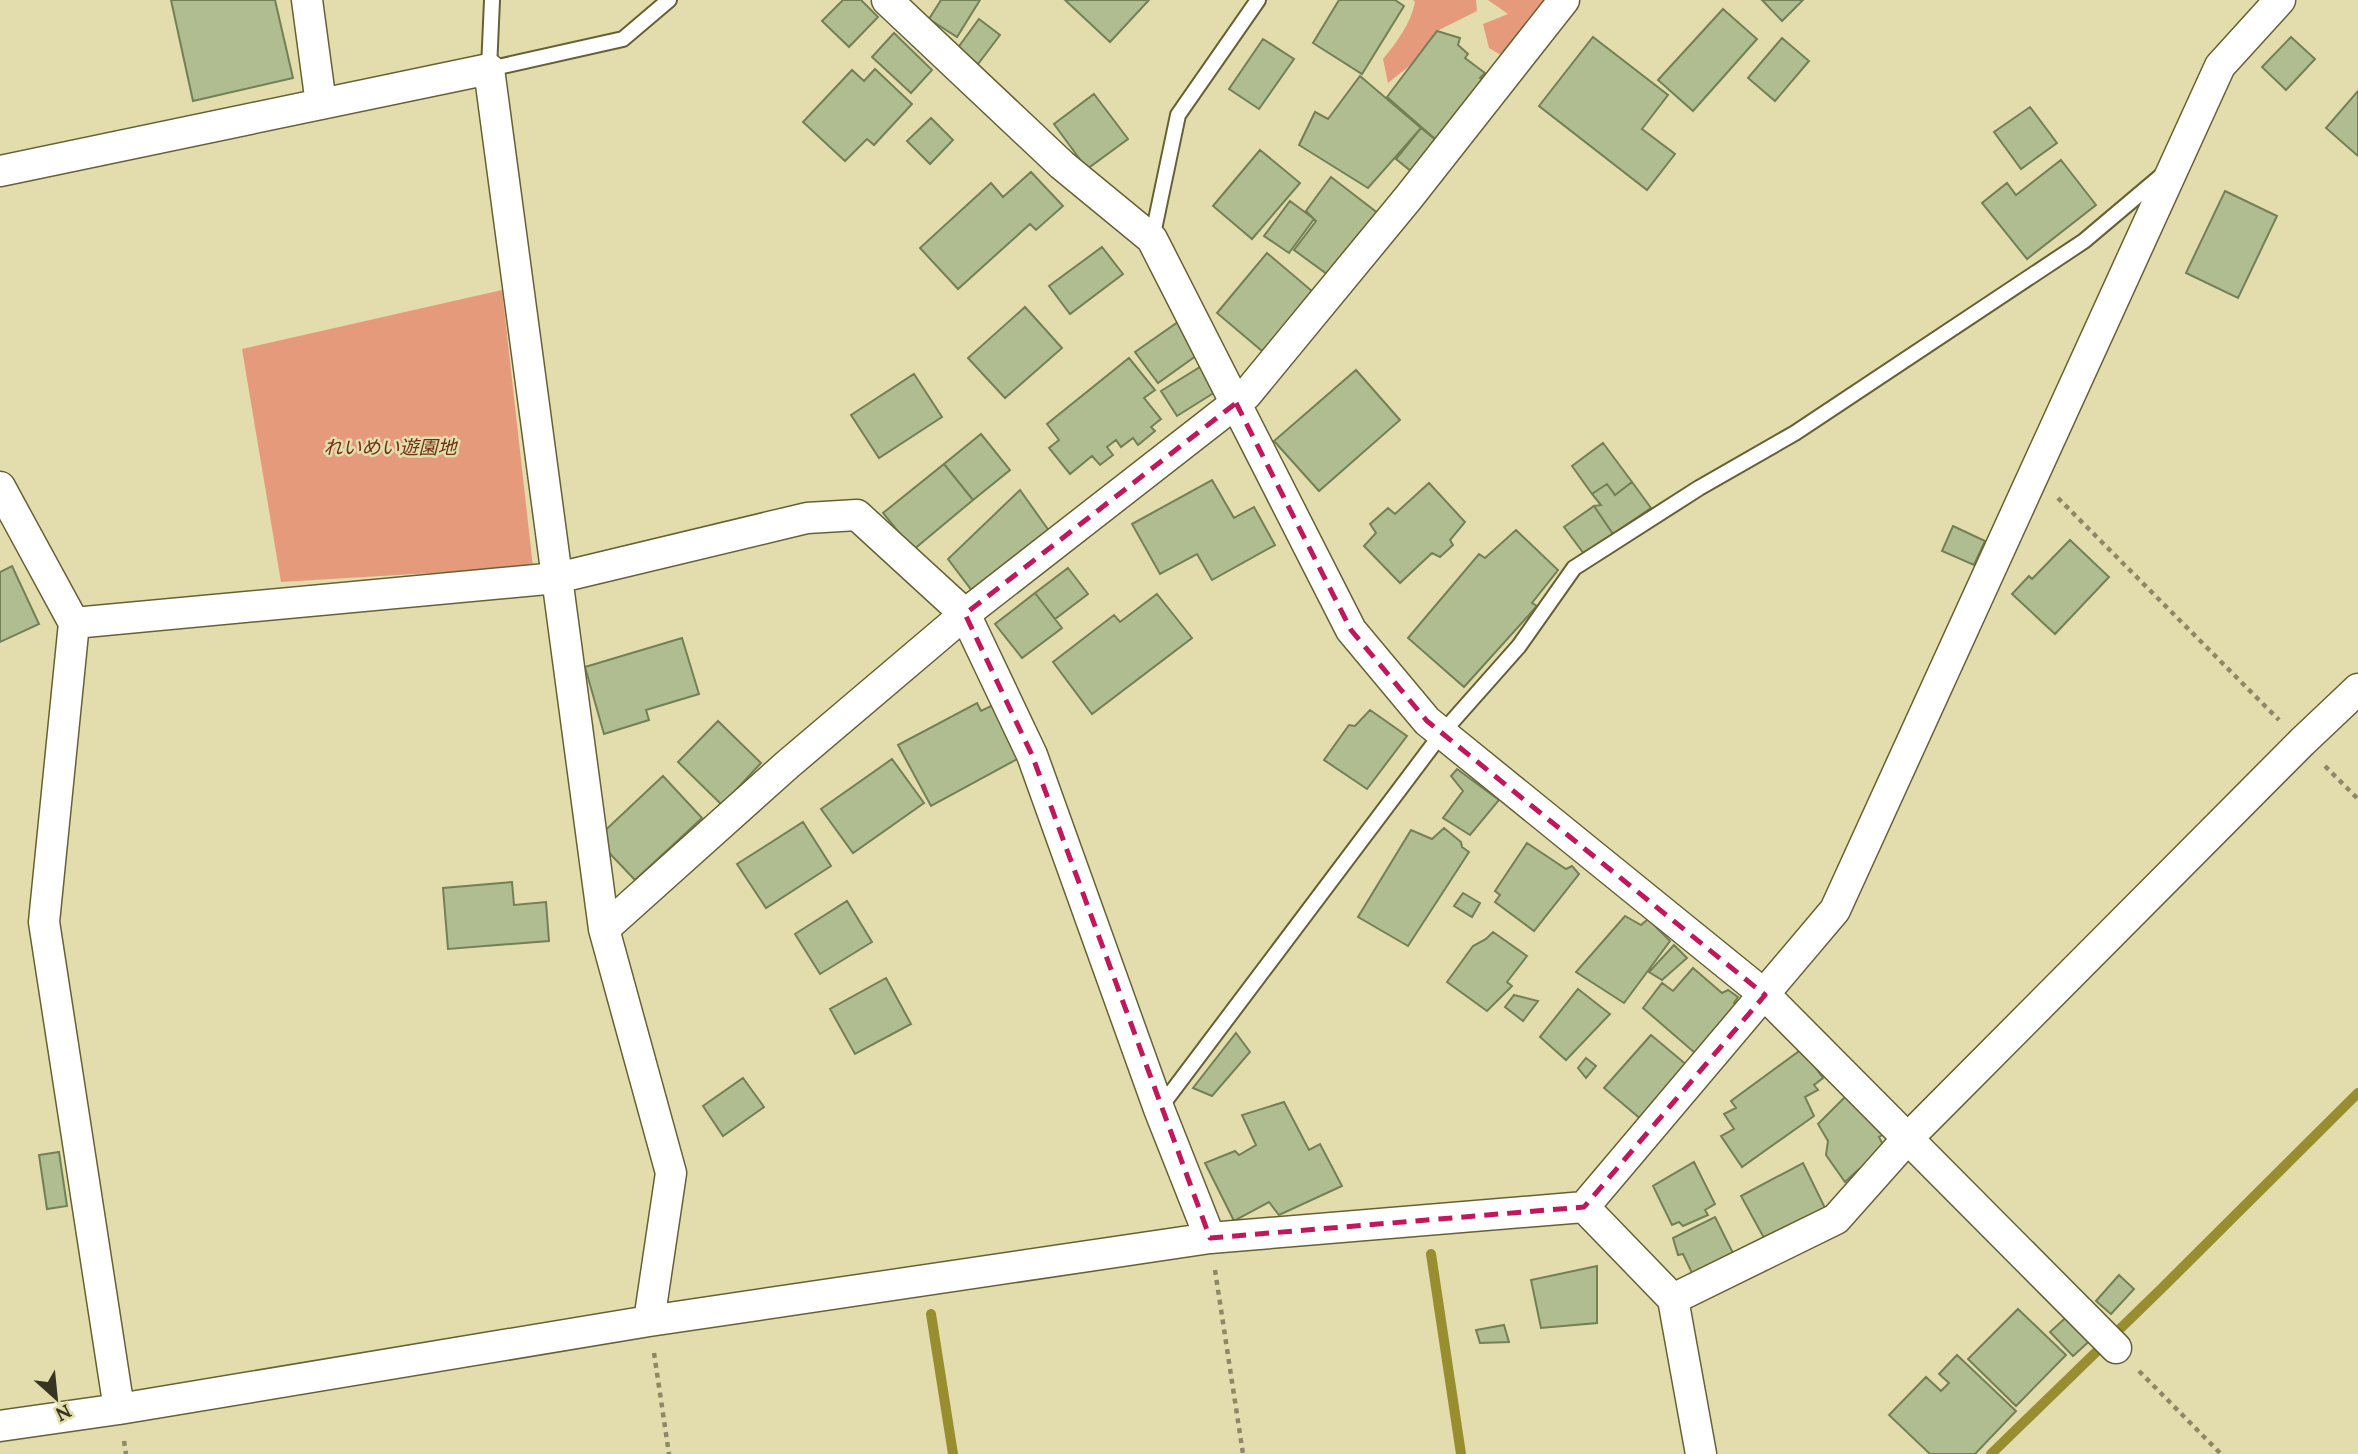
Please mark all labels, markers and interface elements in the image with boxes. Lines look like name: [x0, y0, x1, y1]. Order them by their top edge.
park label: れいめい遊園地: [323, 435, 458, 459]
north arrow: [21, 1363, 91, 1433]
text: N: [51, 1399, 76, 1427]

